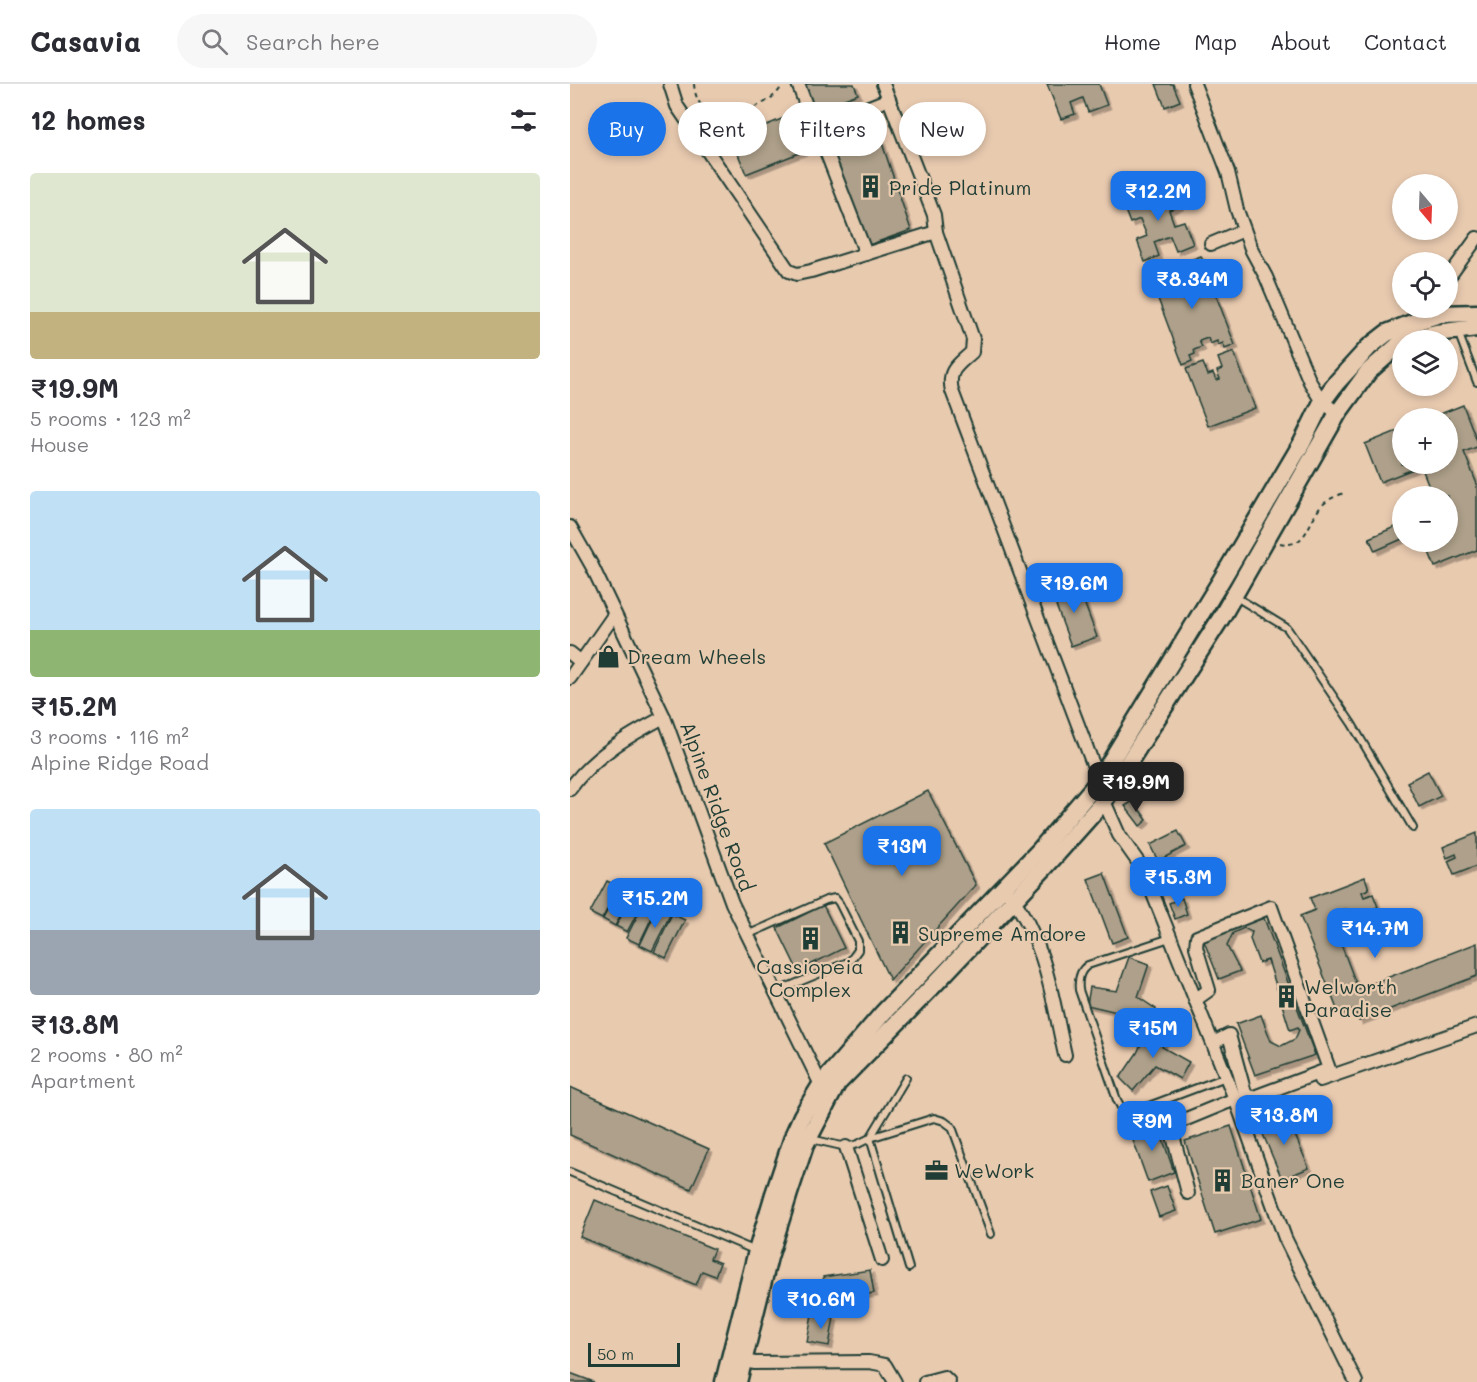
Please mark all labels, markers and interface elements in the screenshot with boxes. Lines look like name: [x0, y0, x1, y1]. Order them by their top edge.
search box: [177, 14, 597, 68]
text: Casavia: [30, 23, 141, 59]
icon: search: [198, 25, 231, 58]
text: Search here: [246, 27, 380, 56]
text: Home: [1104, 28, 1161, 55]
text: Map: [1194, 28, 1237, 55]
text: About: [1270, 28, 1331, 55]
text: Contact: [1364, 28, 1447, 55]
chip: Buy: [588, 102, 666, 156]
chip: Rent: [678, 102, 767, 156]
chip: Filters: [779, 102, 887, 156]
chip: New: [899, 102, 986, 156]
text: 12 homes: [30, 103, 146, 137]
icon: filters: [507, 104, 540, 137]
pin: ₹12.2M: [1109, 171, 1207, 222]
building icon: Pride Platinum: [858, 174, 884, 200]
place label: Pride Platinum: [889, 174, 1031, 200]
north arrow: [1392, 174, 1458, 240]
map controls: [1392, 174, 1458, 552]
text: ₹12.2M: [1125, 177, 1191, 203]
icon: home: [231, 212, 339, 320]
button: locate: [1392, 252, 1458, 318]
pin: ₹8.34M: [1143, 259, 1241, 310]
text: ₹8.34M: [1156, 265, 1228, 291]
button: layers: [1392, 330, 1458, 396]
text: ₹19.9M: [30, 371, 119, 405]
text: 5 rooms · 123 m²: [30, 405, 191, 431]
button: +: [1392, 408, 1458, 474]
text: House: [30, 431, 89, 457]
button: −: [1392, 486, 1458, 552]
icon: home: [231, 530, 339, 638]
pin: ₹19.6M: [1025, 563, 1123, 614]
text: ₹19.6M: [1040, 569, 1108, 595]
shop icon: Dream Wheels: [596, 643, 622, 669]
place label: Dream Wheels: [627, 643, 766, 669]
text: ₹15.2M: [30, 689, 118, 723]
street label: Alpine Ridge Road: [675, 717, 761, 895]
text: 3 rooms · 116 m²: [30, 723, 189, 749]
text: Alpine Ridge Road: [30, 749, 209, 775]
pin: ₹19.9M: [1087, 762, 1185, 813]
text: ₹19.9M: [1102, 768, 1170, 794]
pin: ₹13M: [866, 826, 938, 877]
text: ₹13M: [877, 832, 927, 858]
icon: home: [231, 848, 339, 956]
pin: ₹15.3M: [1129, 857, 1227, 908]
text: ₹15.3M: [1144, 863, 1212, 889]
pin: ₹15.2M: [606, 878, 704, 929]
text: ₹15.2M: [621, 884, 689, 910]
pin: ₹14.7M: [1326, 908, 1424, 959]
text: ₹14.7M: [1341, 914, 1409, 940]
building icon: Supreme Amdore: [887, 920, 913, 946]
place label: Supreme Amdore: [918, 920, 1086, 946]
building icon: Cassiopeia Complex: [797, 925, 823, 951]
place label: Cassiopeia Complex: [756, 953, 864, 1002]
place label: Welworth Paradise: [1304, 973, 1396, 1022]
building icon: Welworth Paradise: [1273, 984, 1299, 1010]
text: ₹13.8M: [30, 1007, 120, 1041]
pin: ₹15M: [1117, 1008, 1189, 1059]
text: ₹15M: [1128, 1014, 1178, 1040]
text: 2 rooms · 80 m²: [30, 1041, 183, 1067]
text: Apartment: [30, 1067, 136, 1093]
pin: ₹13.8M: [1235, 1095, 1333, 1146]
pin: ₹9M: [1123, 1101, 1181, 1152]
text: ₹13.8M: [1250, 1101, 1318, 1127]
text: ₹9M: [1131, 1107, 1173, 1133]
office icon: WeWork: [923, 1157, 949, 1183]
place label: WeWork: [954, 1157, 1034, 1183]
building icon: Baner One: [1210, 1167, 1236, 1193]
place label: Baner One: [1241, 1167, 1345, 1193]
pin: ₹10.6M: [772, 1279, 870, 1330]
text: ₹10.6M: [786, 1285, 856, 1311]
scale bar: [588, 1340, 680, 1368]
text: 50 m: [597, 1343, 634, 1364]

